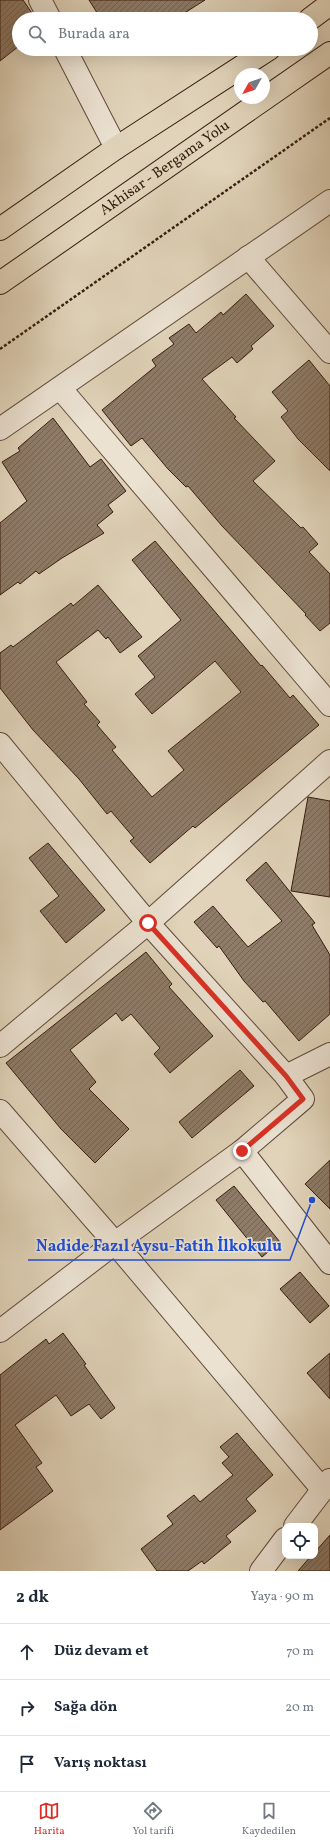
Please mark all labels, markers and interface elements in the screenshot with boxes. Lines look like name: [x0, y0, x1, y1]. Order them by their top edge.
search box: [12, 12, 318, 56]
icon: search: [26, 23, 48, 45]
text: Burada ara: [58, 24, 130, 45]
north arrow: [234, 68, 270, 104]
street label: Akhisar - Bergama Yolu: [96, 115, 234, 221]
route start: [139, 914, 157, 932]
route end: [233, 1142, 251, 1160]
callout: Nadide Fazıl Aysu-Fatih İlkokulu: [28, 1232, 290, 1260]
text: Nadide Fazıl Aysu-Fatih İlkokulu: [36, 1236, 282, 1258]
map controls: [282, 1523, 318, 1559]
button: locate: [282, 1523, 318, 1559]
text: 2 dk: [16, 1586, 49, 1609]
text: Yaya · 90 m: [250, 1588, 314, 1606]
icon: ahead: [16, 1641, 38, 1663]
text: Düz devam et: [54, 1641, 149, 1662]
text: 70 m: [286, 1643, 314, 1661]
icon: right: [16, 1697, 38, 1719]
text: Sağa dön: [54, 1697, 118, 1718]
text: 20 m: [285, 1699, 314, 1717]
icon: arrive: [16, 1753, 38, 1775]
text: Varış noktası: [54, 1753, 147, 1774]
tab: Harita: [34, 1800, 65, 1839]
tab: Yol tarifi: [132, 1800, 174, 1839]
tab: Kaydedilen: [242, 1800, 296, 1839]

